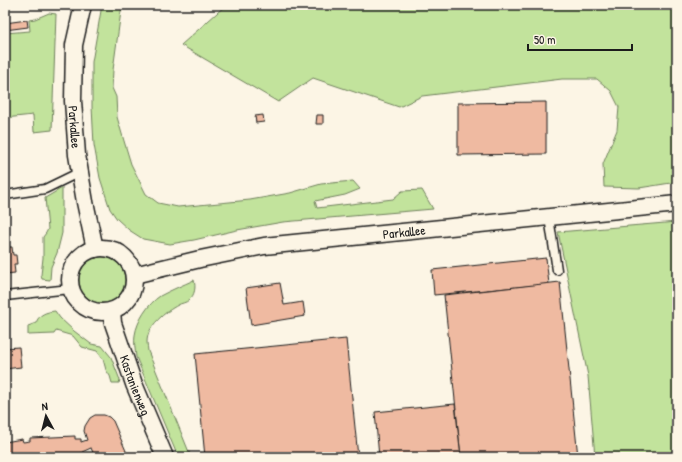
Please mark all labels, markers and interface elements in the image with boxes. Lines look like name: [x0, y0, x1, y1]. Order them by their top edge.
scale bar: [528, 26, 632, 52]
text: 50 m: [534, 31, 555, 48]
street label: Parkallee: [64, 105, 85, 149]
street label: Parkallee: [382, 221, 426, 243]
street label: Kastanienweg: [116, 352, 155, 418]
north arrow: [26, 396, 66, 436]
text: N: [41, 399, 49, 413]

